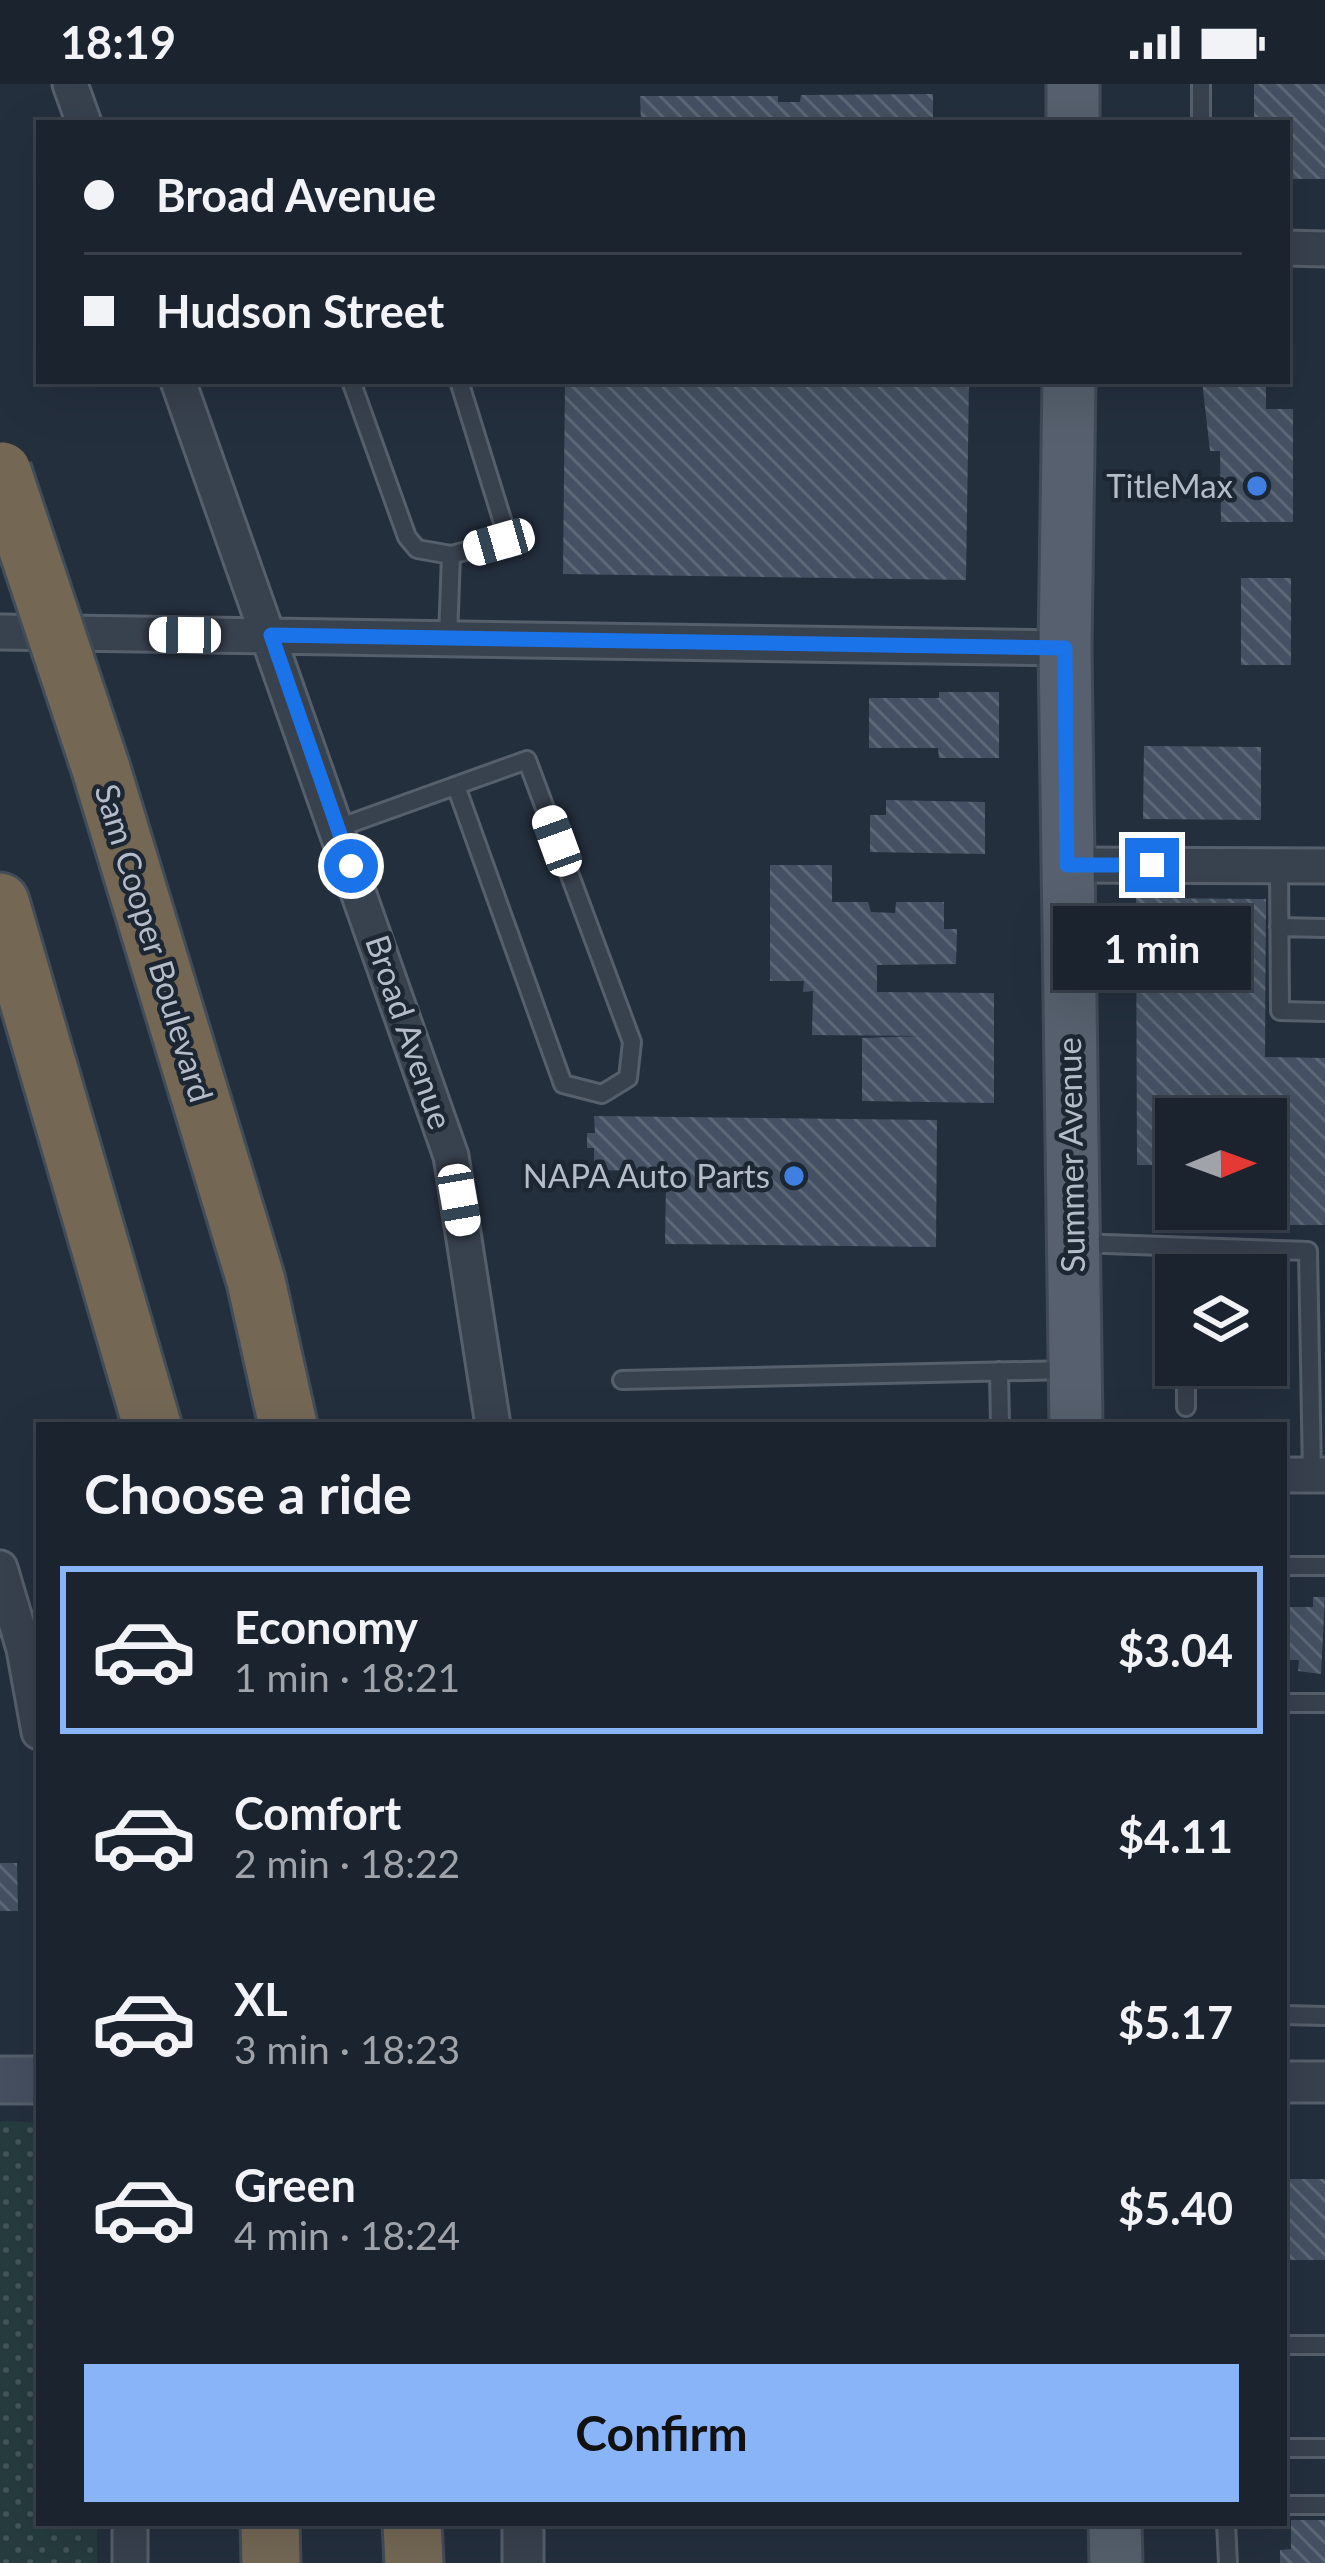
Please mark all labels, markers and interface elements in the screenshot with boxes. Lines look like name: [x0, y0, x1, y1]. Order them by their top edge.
text: 18:19: [60, 15, 176, 69]
text: Broad Avenue: [156, 168, 436, 222]
text: Hudson Street: [156, 284, 444, 338]
place label: TitleMax: [1106, 465, 1234, 505]
marker: TitleMax: [1244, 473, 1270, 499]
car: [459, 515, 539, 569]
car: [149, 616, 221, 654]
street label: Sam Cooper Boulevard: [88, 779, 222, 1107]
car: [528, 801, 586, 881]
route end: [1125, 838, 1179, 892]
route start: [324, 839, 378, 893]
callout: 1 min: [1053, 907, 1251, 991]
text: 1 min: [1104, 925, 1200, 971]
street label: Broad Avenue: [358, 929, 462, 1134]
street label: Summer Avenue: [1048, 1037, 1092, 1273]
north arrow: [1155, 1098, 1287, 1230]
map controls: [1155, 1098, 1287, 1386]
place label: NAPA Auto Parts: [523, 1155, 770, 1195]
car: [435, 1161, 483, 1239]
marker: NAPA Auto Parts: [781, 1163, 807, 1189]
button: layers: [1155, 1254, 1287, 1386]
text: Choose a ride: [84, 1461, 412, 1526]
icon: car: [90, 1596, 198, 1704]
text: Economy: [234, 1600, 418, 1654]
text: $3.04: [1118, 1623, 1233, 1677]
text: 1 min · 18:21: [234, 1654, 460, 1700]
icon: car: [90, 1782, 198, 1890]
text: Comfort: [234, 1786, 401, 1840]
text: $4.11: [1118, 1809, 1233, 1863]
text: 2 min · 18:22: [234, 1840, 460, 1886]
icon: car: [90, 1968, 198, 2076]
text: XL: [234, 1972, 288, 2026]
text: $5.17: [1118, 1995, 1233, 2049]
text: 3 min · 18:23: [234, 2026, 460, 2072]
icon: car: [90, 2154, 198, 2262]
text: Green: [234, 2158, 356, 2212]
text: $5.40: [1118, 2181, 1233, 2235]
text: 4 min · 18:24: [234, 2212, 460, 2258]
button: Confirm: [84, 2364, 1239, 2502]

